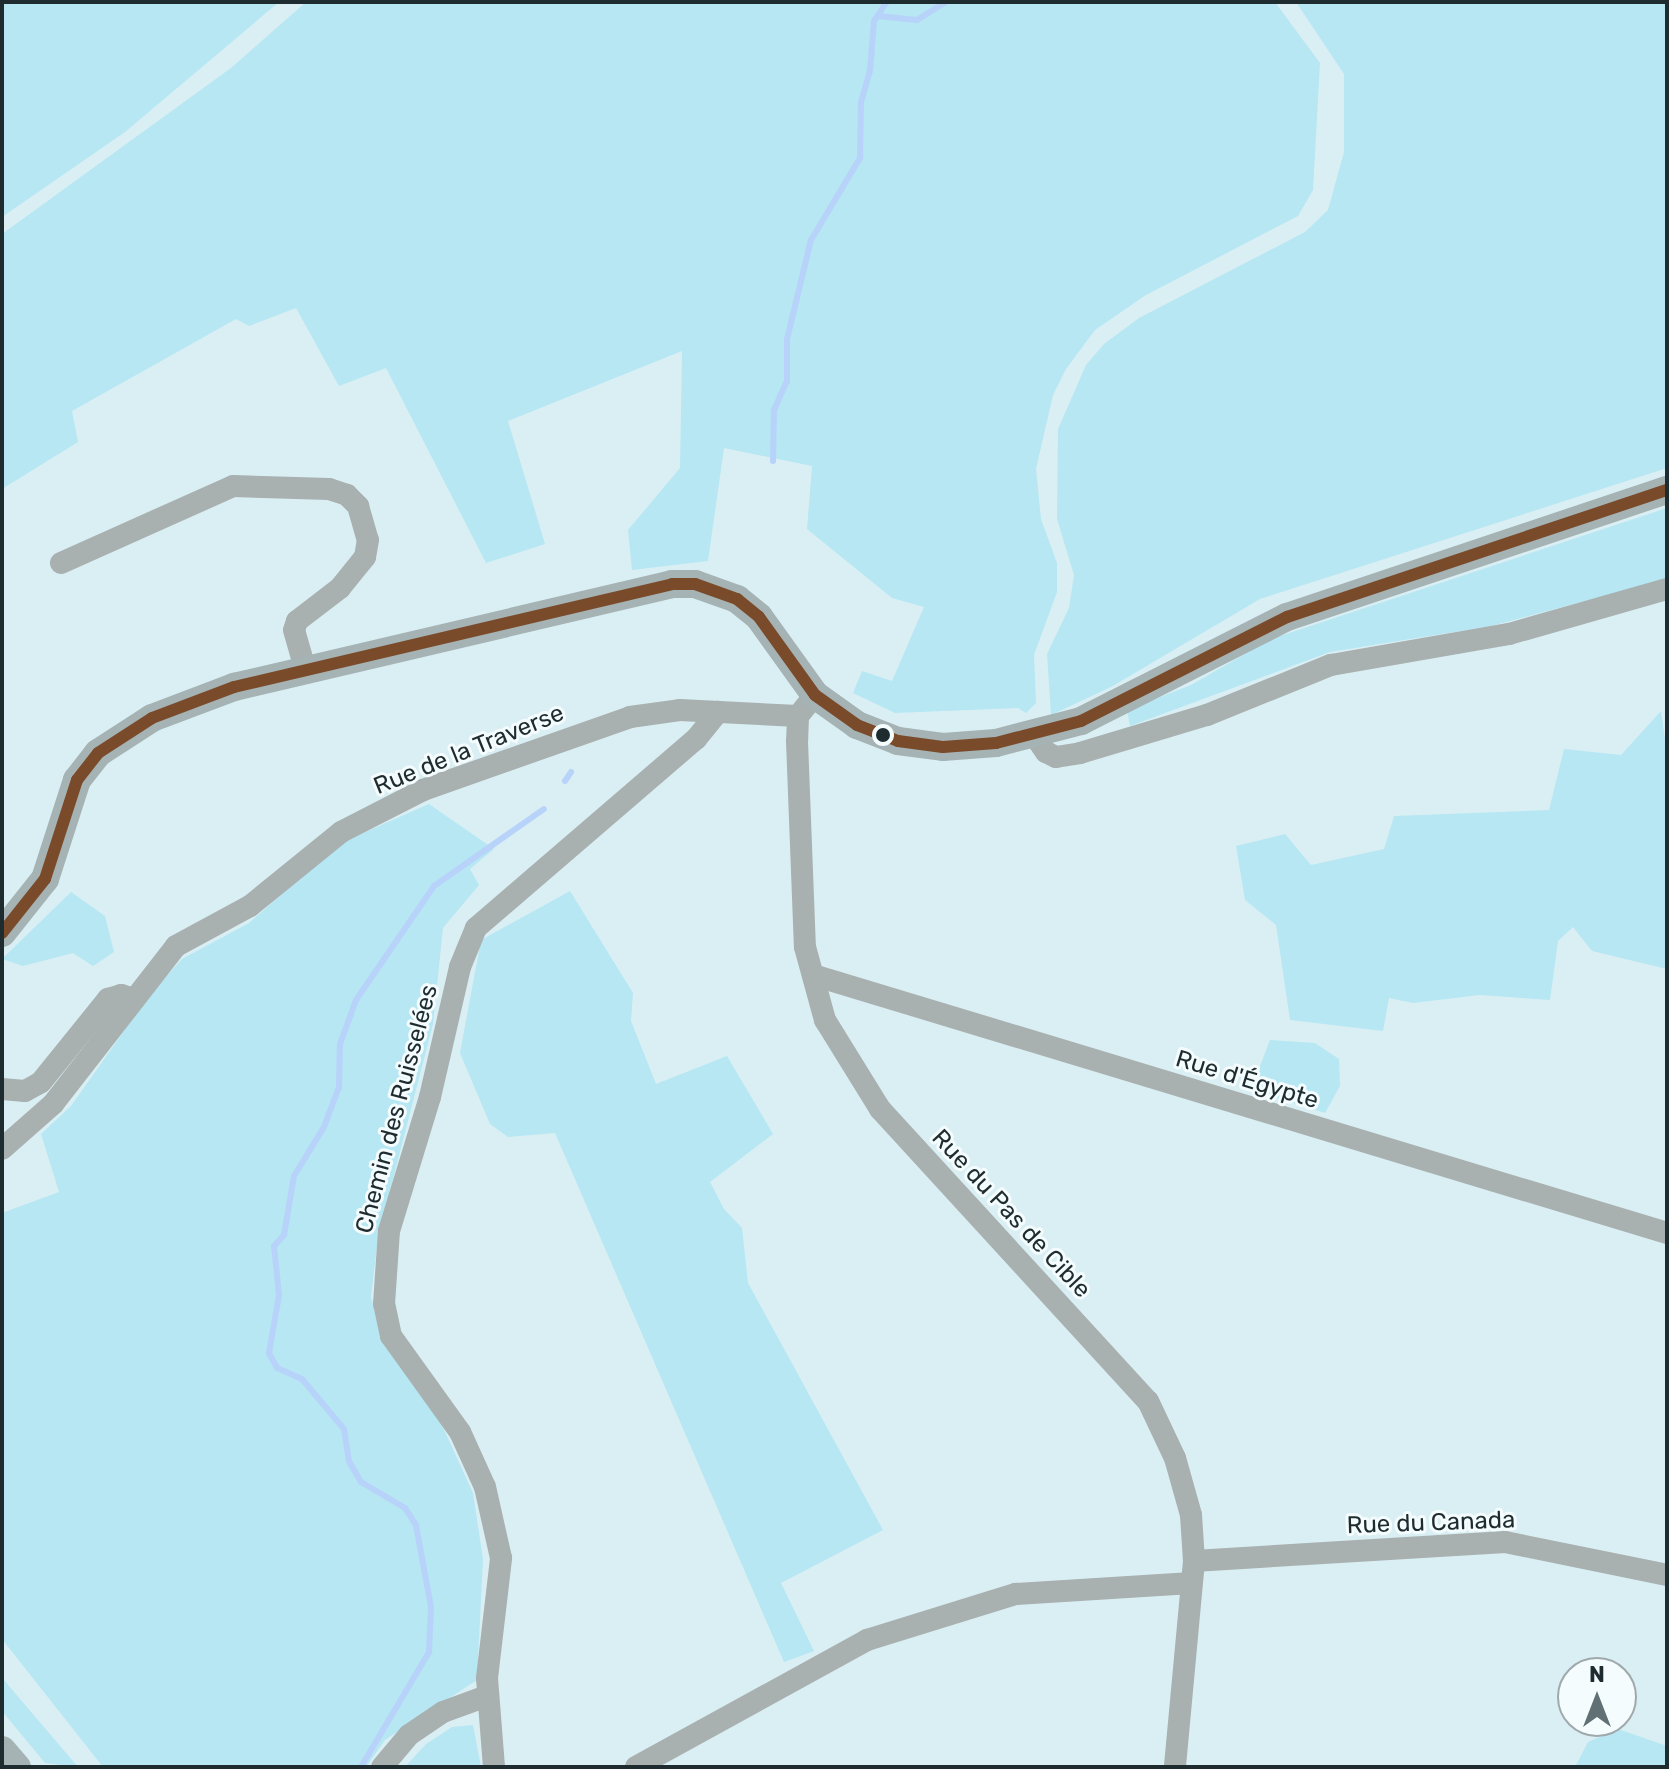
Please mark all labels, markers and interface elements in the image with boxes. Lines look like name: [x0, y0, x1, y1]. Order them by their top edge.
street label: Rue de la Traverse: [369, 699, 569, 801]
unlabelled marker: [875, 727, 891, 743]
street label: Chemin des Ruisselées: [350, 981, 444, 1237]
street label: Rue d'Égypte: [1172, 1045, 1322, 1115]
street label: Rue du Pas de Cible: [926, 1124, 1096, 1304]
street label: Rue du Canada: [1346, 1506, 1516, 1540]
north arrow: [1557, 1657, 1637, 1737]
text: N: [1589, 1661, 1605, 1688]

